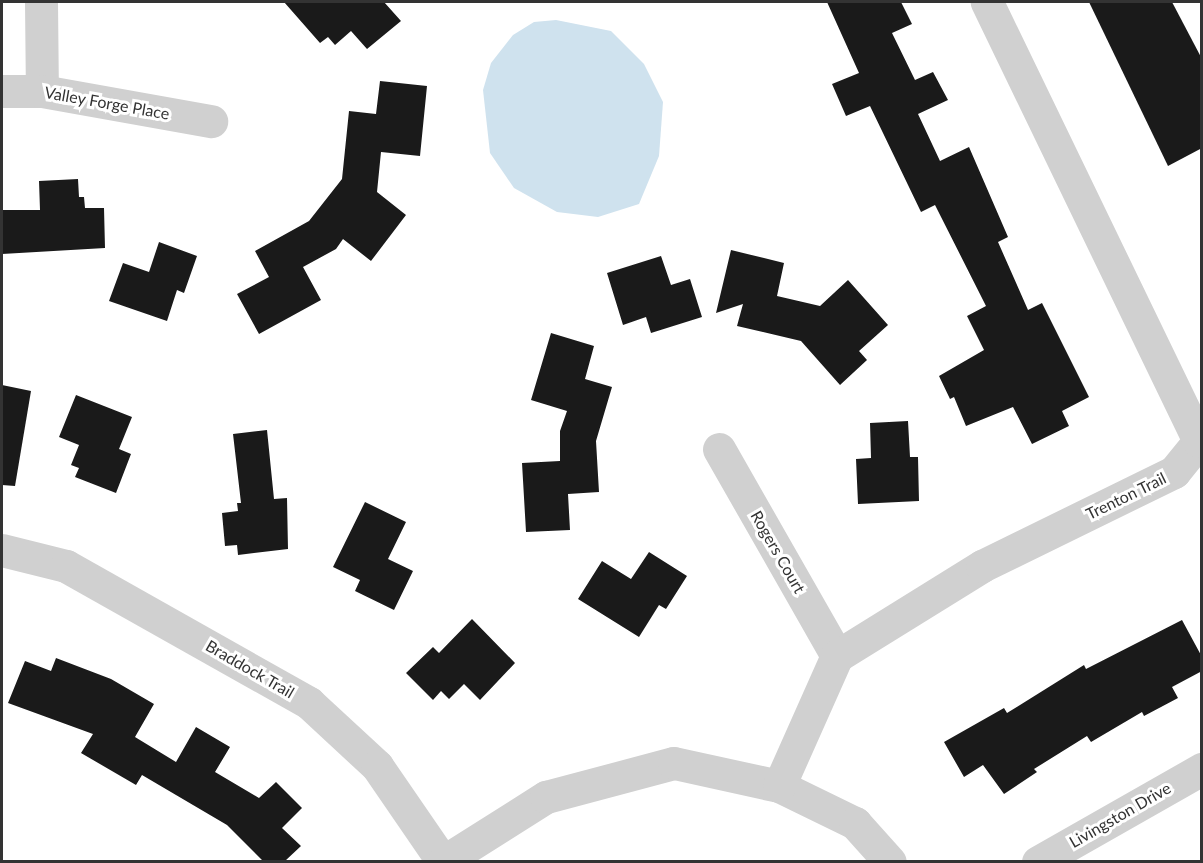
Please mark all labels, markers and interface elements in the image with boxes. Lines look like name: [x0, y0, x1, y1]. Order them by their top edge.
street label: Valley Forge Place: [43, 83, 171, 123]
street label: Trenton Trail: [1083, 468, 1169, 524]
street label: Rogers Court: [747, 507, 809, 597]
street label: Braddock Trail: [202, 636, 298, 702]
street label: Livingston Drive: [1066, 778, 1174, 852]

